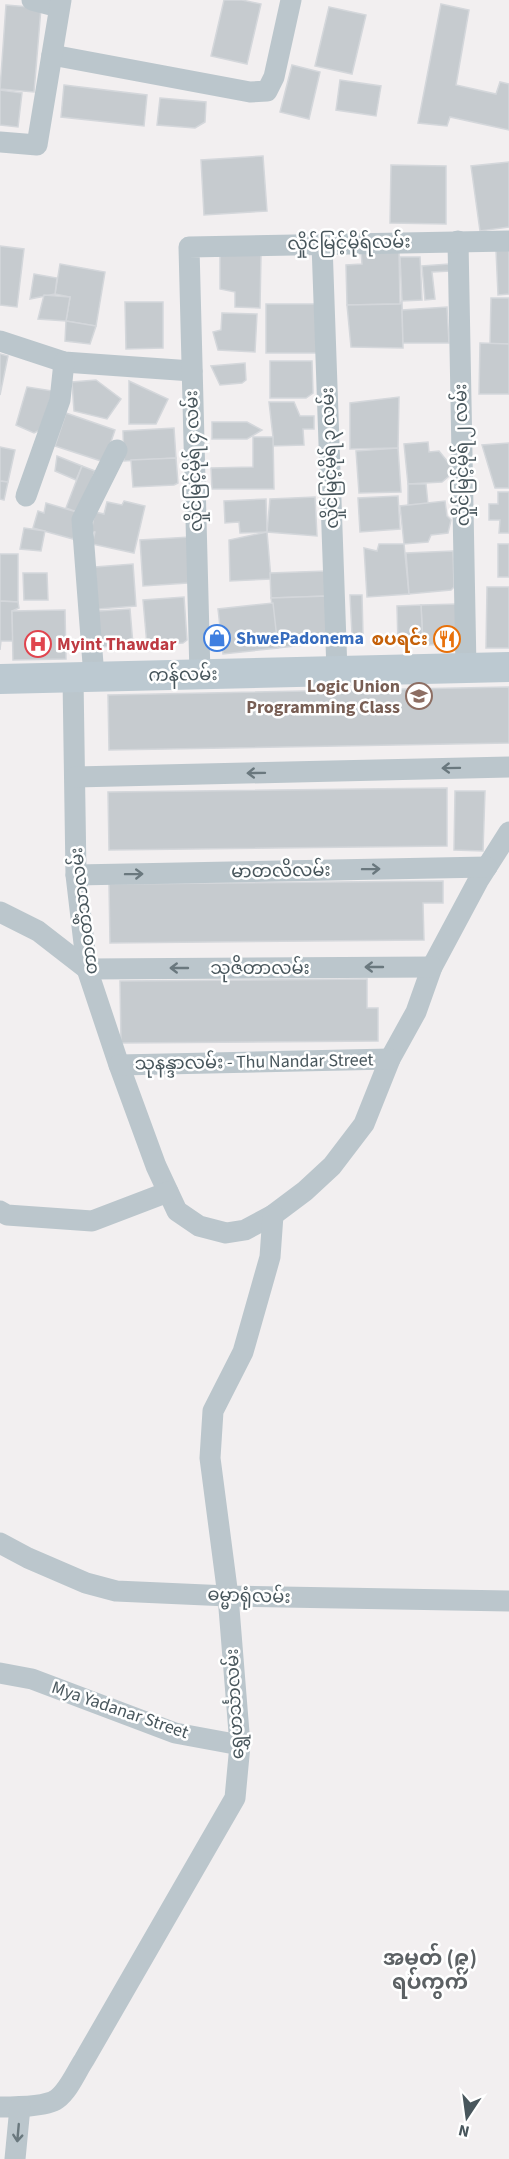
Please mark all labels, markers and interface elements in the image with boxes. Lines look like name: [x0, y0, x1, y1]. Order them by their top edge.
street label: လှိုင်မြင့်မိုရ်လမ်း: [287, 227, 411, 259]
street label: လှိုင်မြင့်မိုရ် ၂ လမ်း: [446, 383, 478, 527]
street label: လှိုင်မြင့်မိုရ် ၃ လမ်း: [313, 387, 347, 529]
street label: လှိုင်မြင့်မိုရ် ၄ လမ်း: [177, 390, 211, 532]
shop icon: ShwePadonema: [202, 623, 232, 653]
restaurant icon: စပရင်း: [432, 624, 462, 654]
place label: ShwePadonema: [236, 626, 364, 651]
place label: စပရင်း: [372, 627, 428, 653]
hospital icon: Myint Thawdar: [23, 629, 53, 659]
place label: Myint Thawdar: [57, 632, 177, 657]
street label: ကန်လမ်း: [148, 661, 218, 690]
place label: Logic Union Programming Class: [246, 674, 400, 720]
school or university icon: Logic Union Programming Class: [404, 681, 434, 711]
one-way arrow: [441, 763, 461, 774]
one-way arrow: [246, 767, 266, 779]
street label: တာဝတိံသာလမ်း: [63, 846, 104, 976]
street label: မာတလိလမ်း: [231, 856, 331, 884]
one-way arrow: [361, 863, 381, 875]
one-way arrow: [124, 868, 144, 880]
street label: သုဇိတာလမ်း: [210, 954, 310, 983]
one-way arrow: [364, 961, 384, 973]
one-way arrow: [169, 962, 189, 974]
street label: သုနန္ဒာလမ်း - Thu Nandar Street: [134, 1046, 374, 1079]
street label: ဓမ္မာရုံလမ်း: [207, 1581, 291, 1612]
street label: ရွှေဟင်္သာလမ်း: [219, 1648, 252, 1760]
street label: Mya Yadanar Street: [48, 1675, 192, 1745]
district label: အမှတ် (၉) ရပ်ကွက်: [383, 1942, 477, 1999]
north arrow: [437, 2087, 497, 2147]
text: N: [456, 2119, 472, 2143]
one-way arrow: [12, 2123, 23, 2142]

